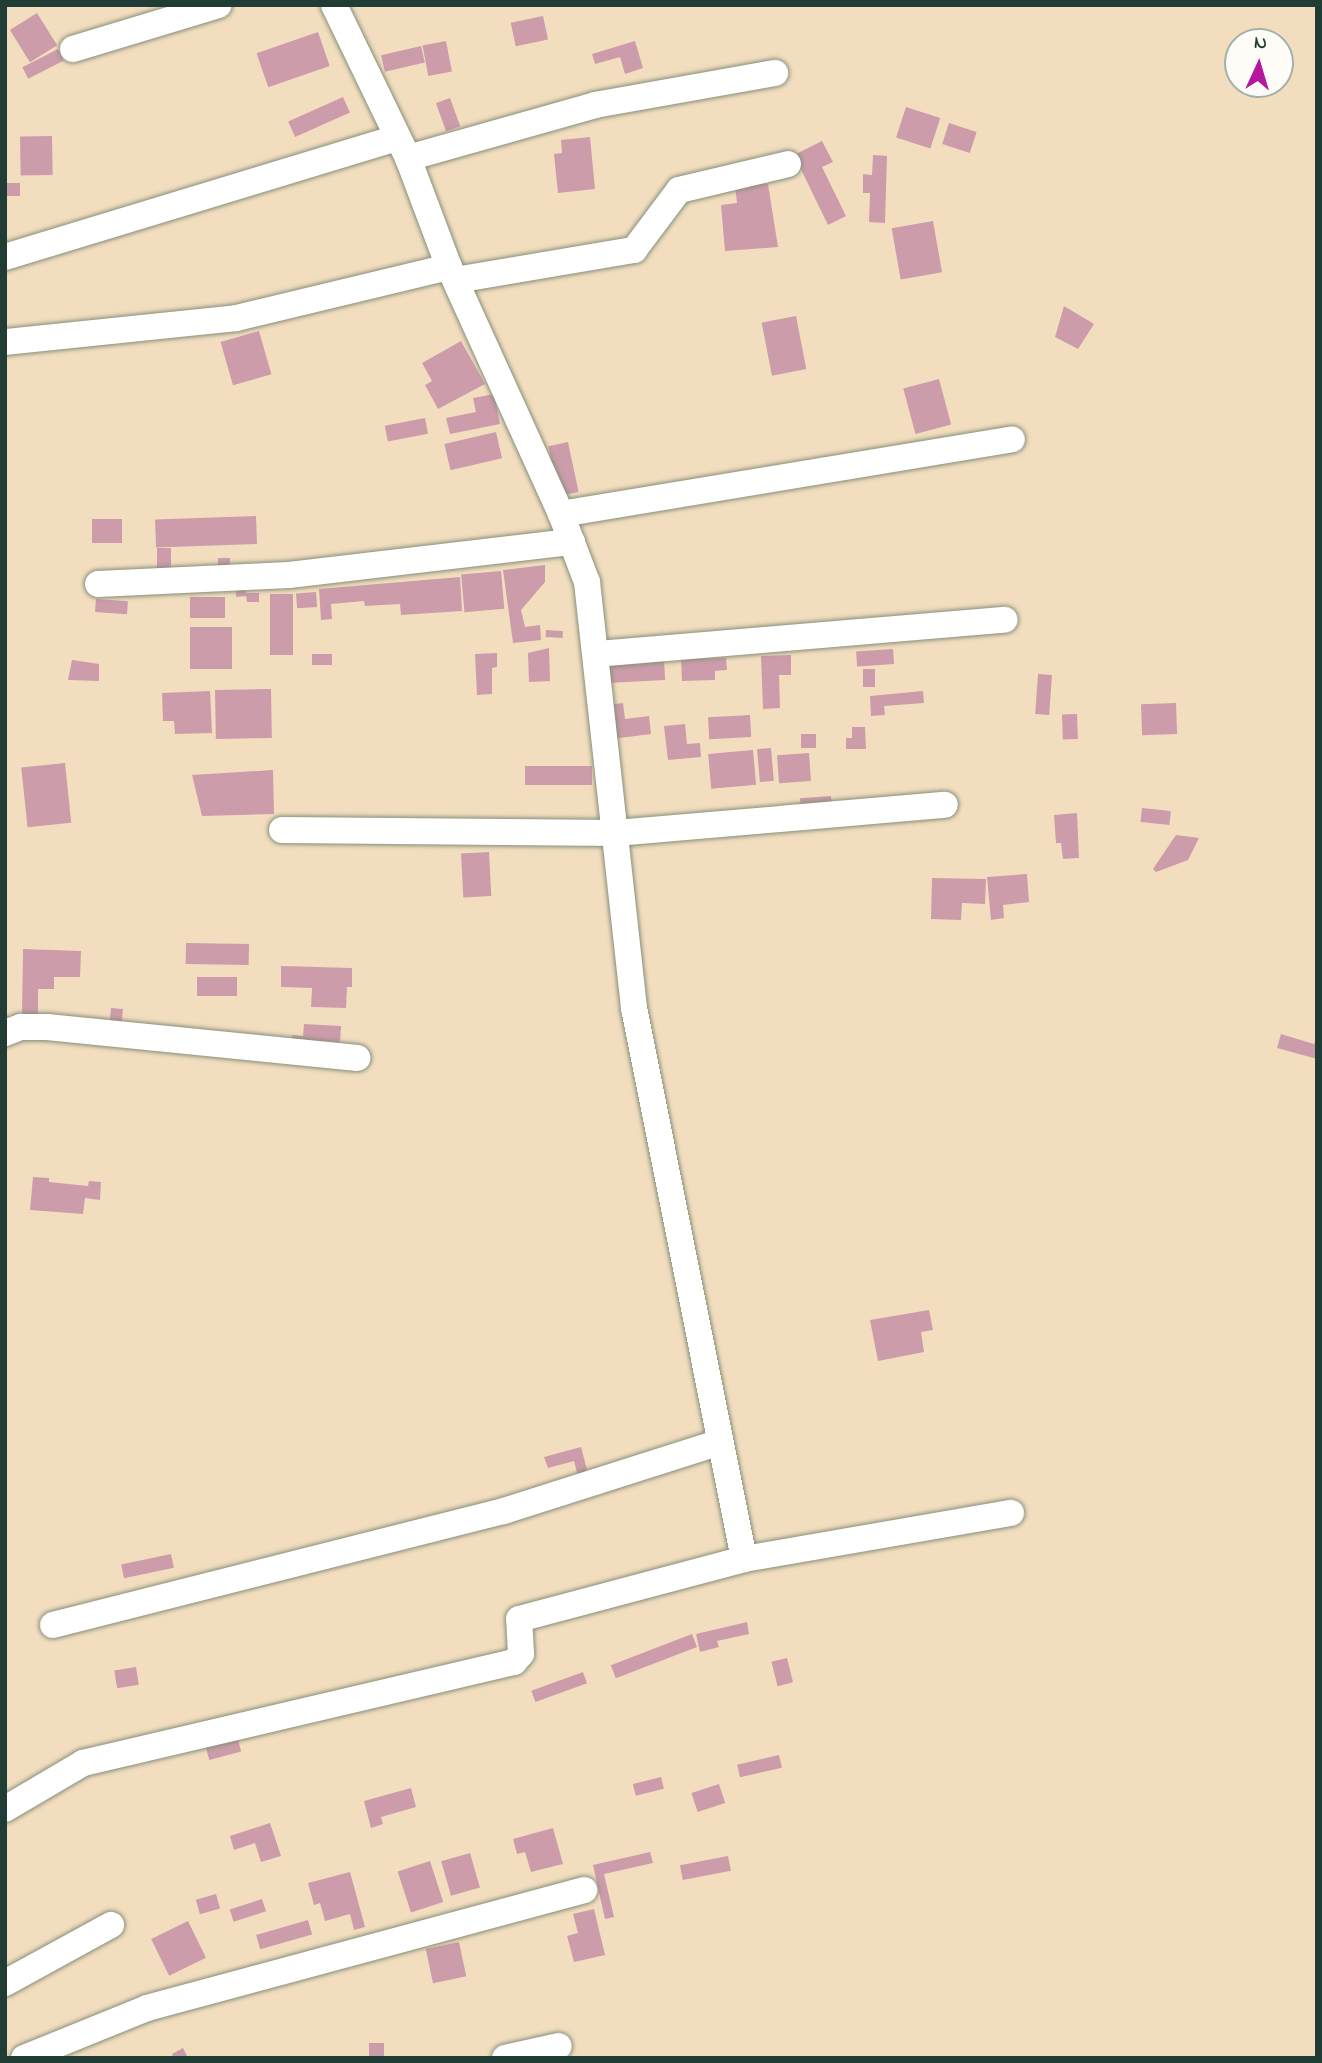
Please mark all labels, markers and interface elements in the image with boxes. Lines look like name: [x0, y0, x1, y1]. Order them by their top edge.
north arrow: [1224, 28, 1294, 98]
text: N: [1253, 30, 1268, 57]

